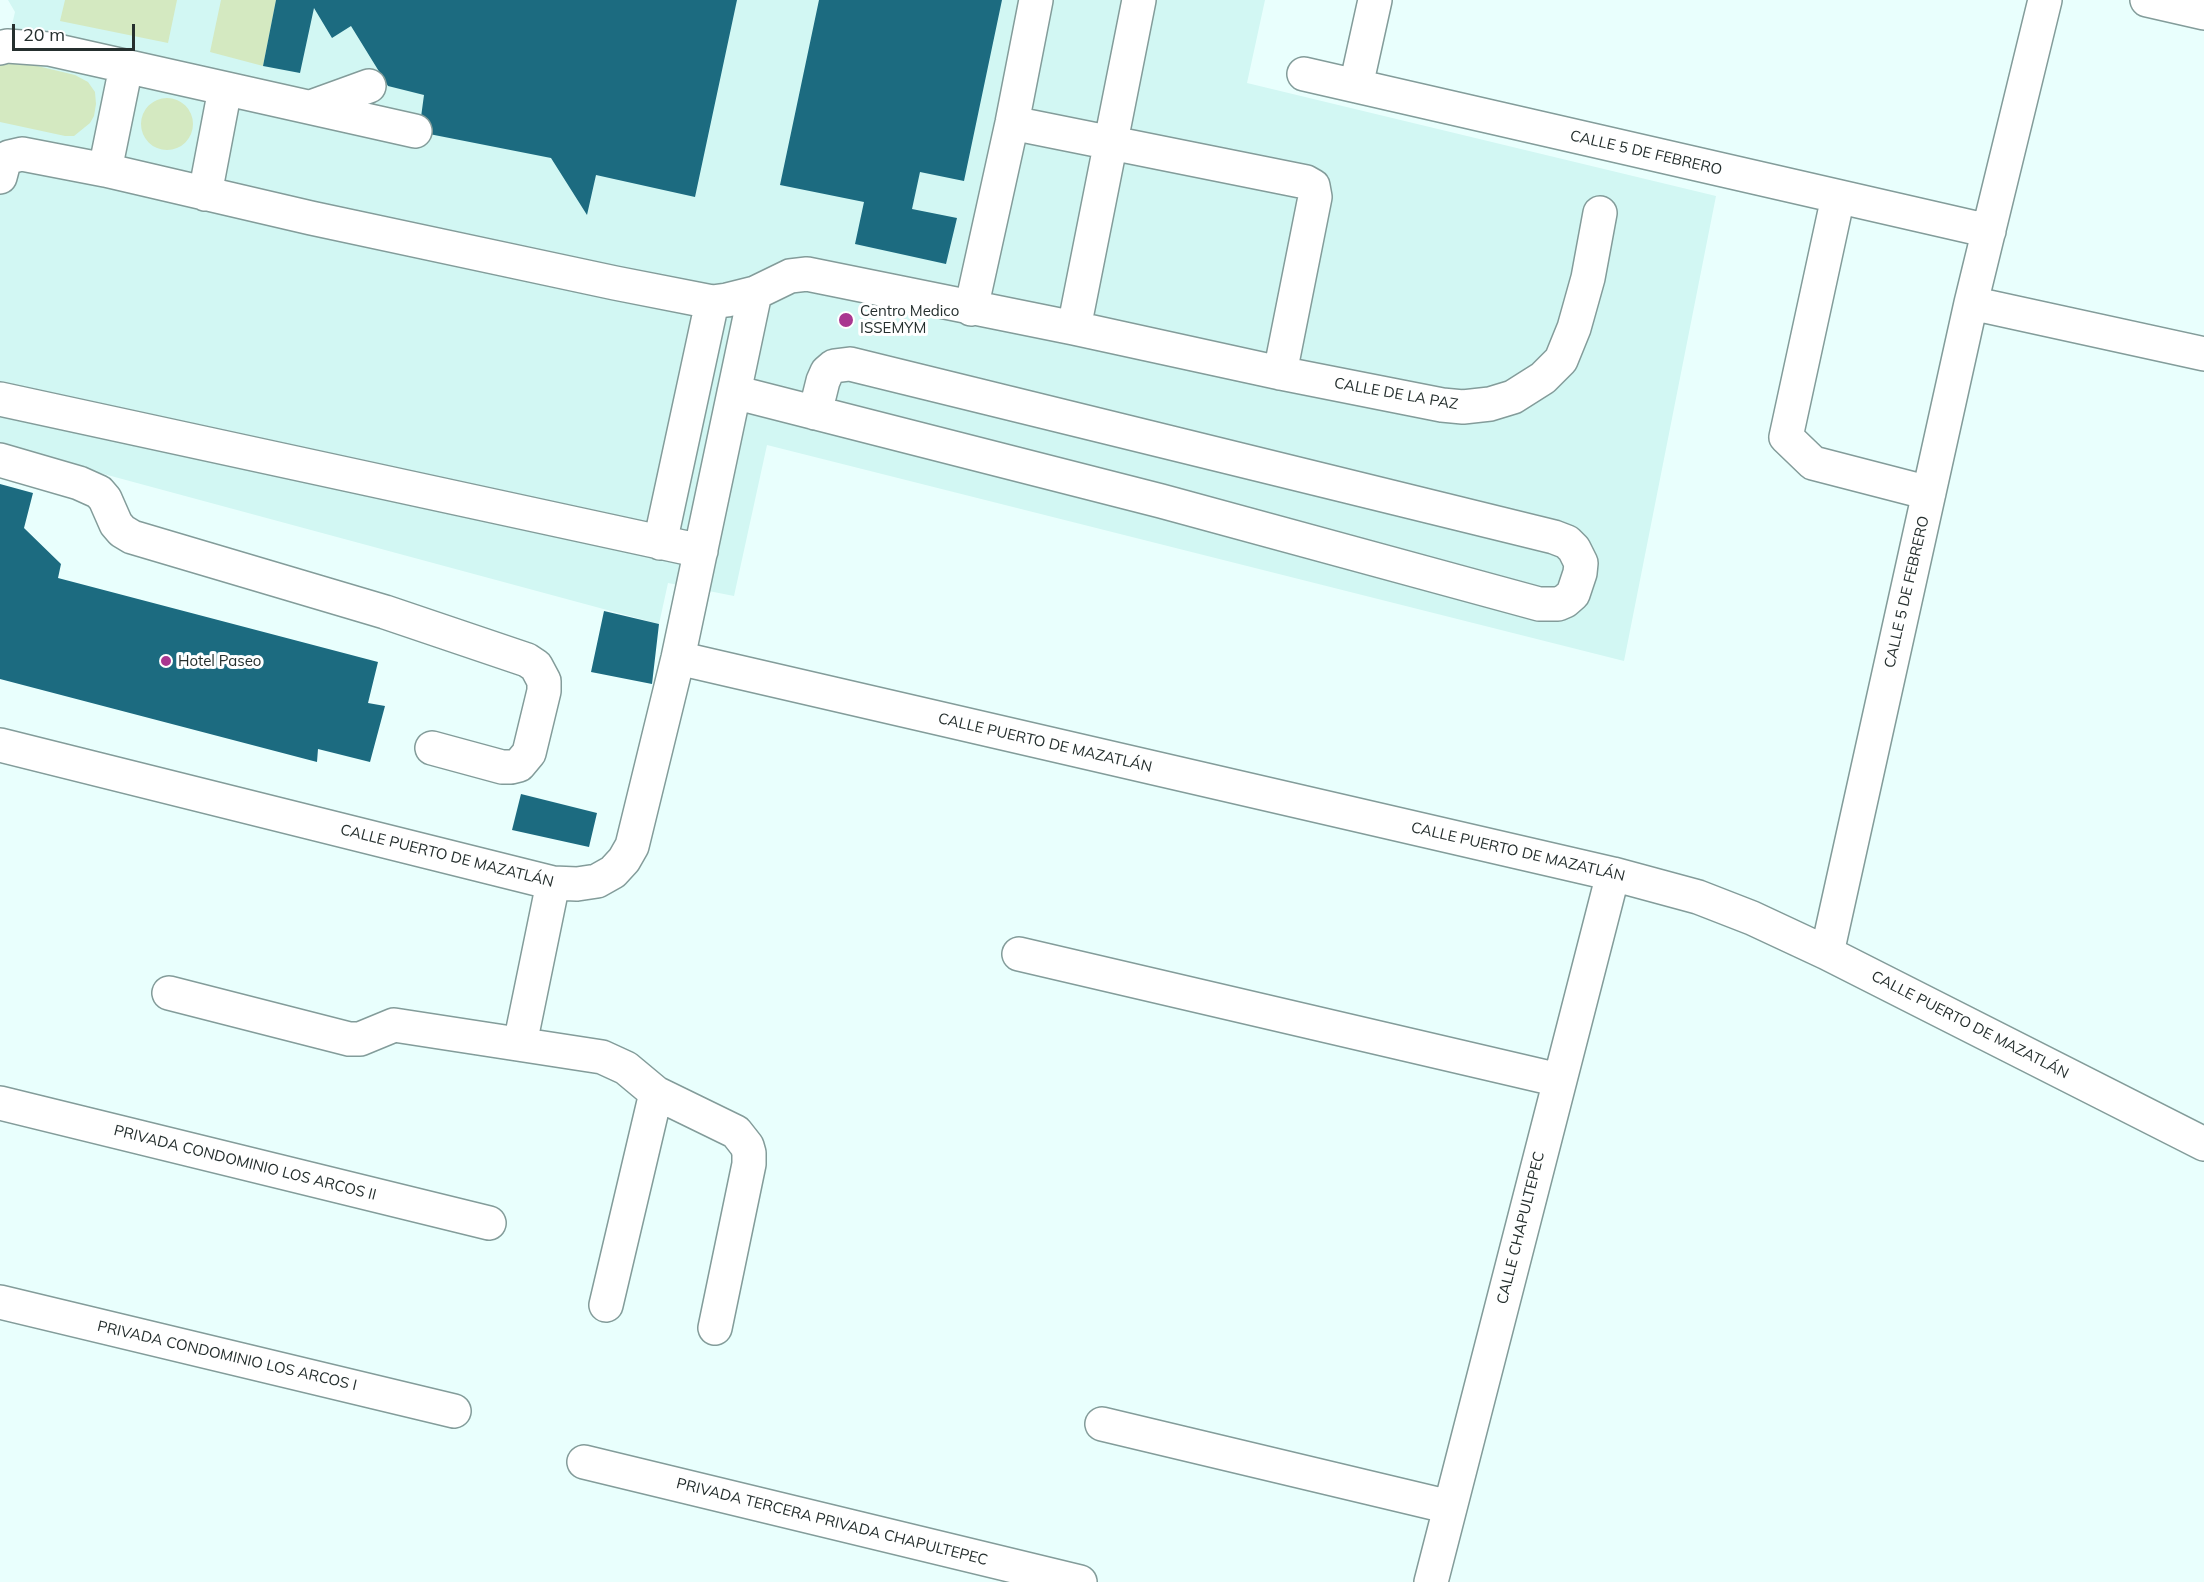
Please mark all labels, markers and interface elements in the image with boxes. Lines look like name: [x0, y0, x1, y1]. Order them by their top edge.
scale bar: [15, 12, 138, 50]
text: 20 m: [23, 23, 65, 46]
street label: CALLE 5 DE FEBRERO: [1568, 127, 1724, 179]
place label: Centro Medico ISSEMYM: [860, 302, 959, 337]
marker: Centro Medico ISSEMYM: [837, 311, 855, 329]
street label: CALLE DE LA PAZ: [1333, 374, 1459, 414]
street label: CALLE 5 DE FEBRERO: [1881, 514, 1933, 670]
place label: Hotel Paseo: [178, 652, 261, 670]
marker: Hotel Paseo: [159, 654, 173, 668]
street label: CALLE PUERTO DE MAZATLÁN: [936, 710, 1154, 776]
street label: CALLE PUERTO DE MAZATLÁN: [1409, 819, 1627, 885]
street label: CALLE PUERTO DE MAZATLÁN: [339, 821, 555, 891]
street label: CALLE PUERTO DE MAZATLÁN: [1868, 967, 2072, 1083]
street label: PRIVADA CONDOMINIO LOS ARCOS II: [112, 1122, 378, 1204]
street label: CALLE CHAPULTEPEC: [1493, 1150, 1549, 1306]
street label: PRIVADA CONDOMINIO LOS ARCOS I: [95, 1317, 359, 1395]
street label: PRIVADA TERCERA PRIVADA CHAPULTEPEC: [674, 1475, 990, 1569]

